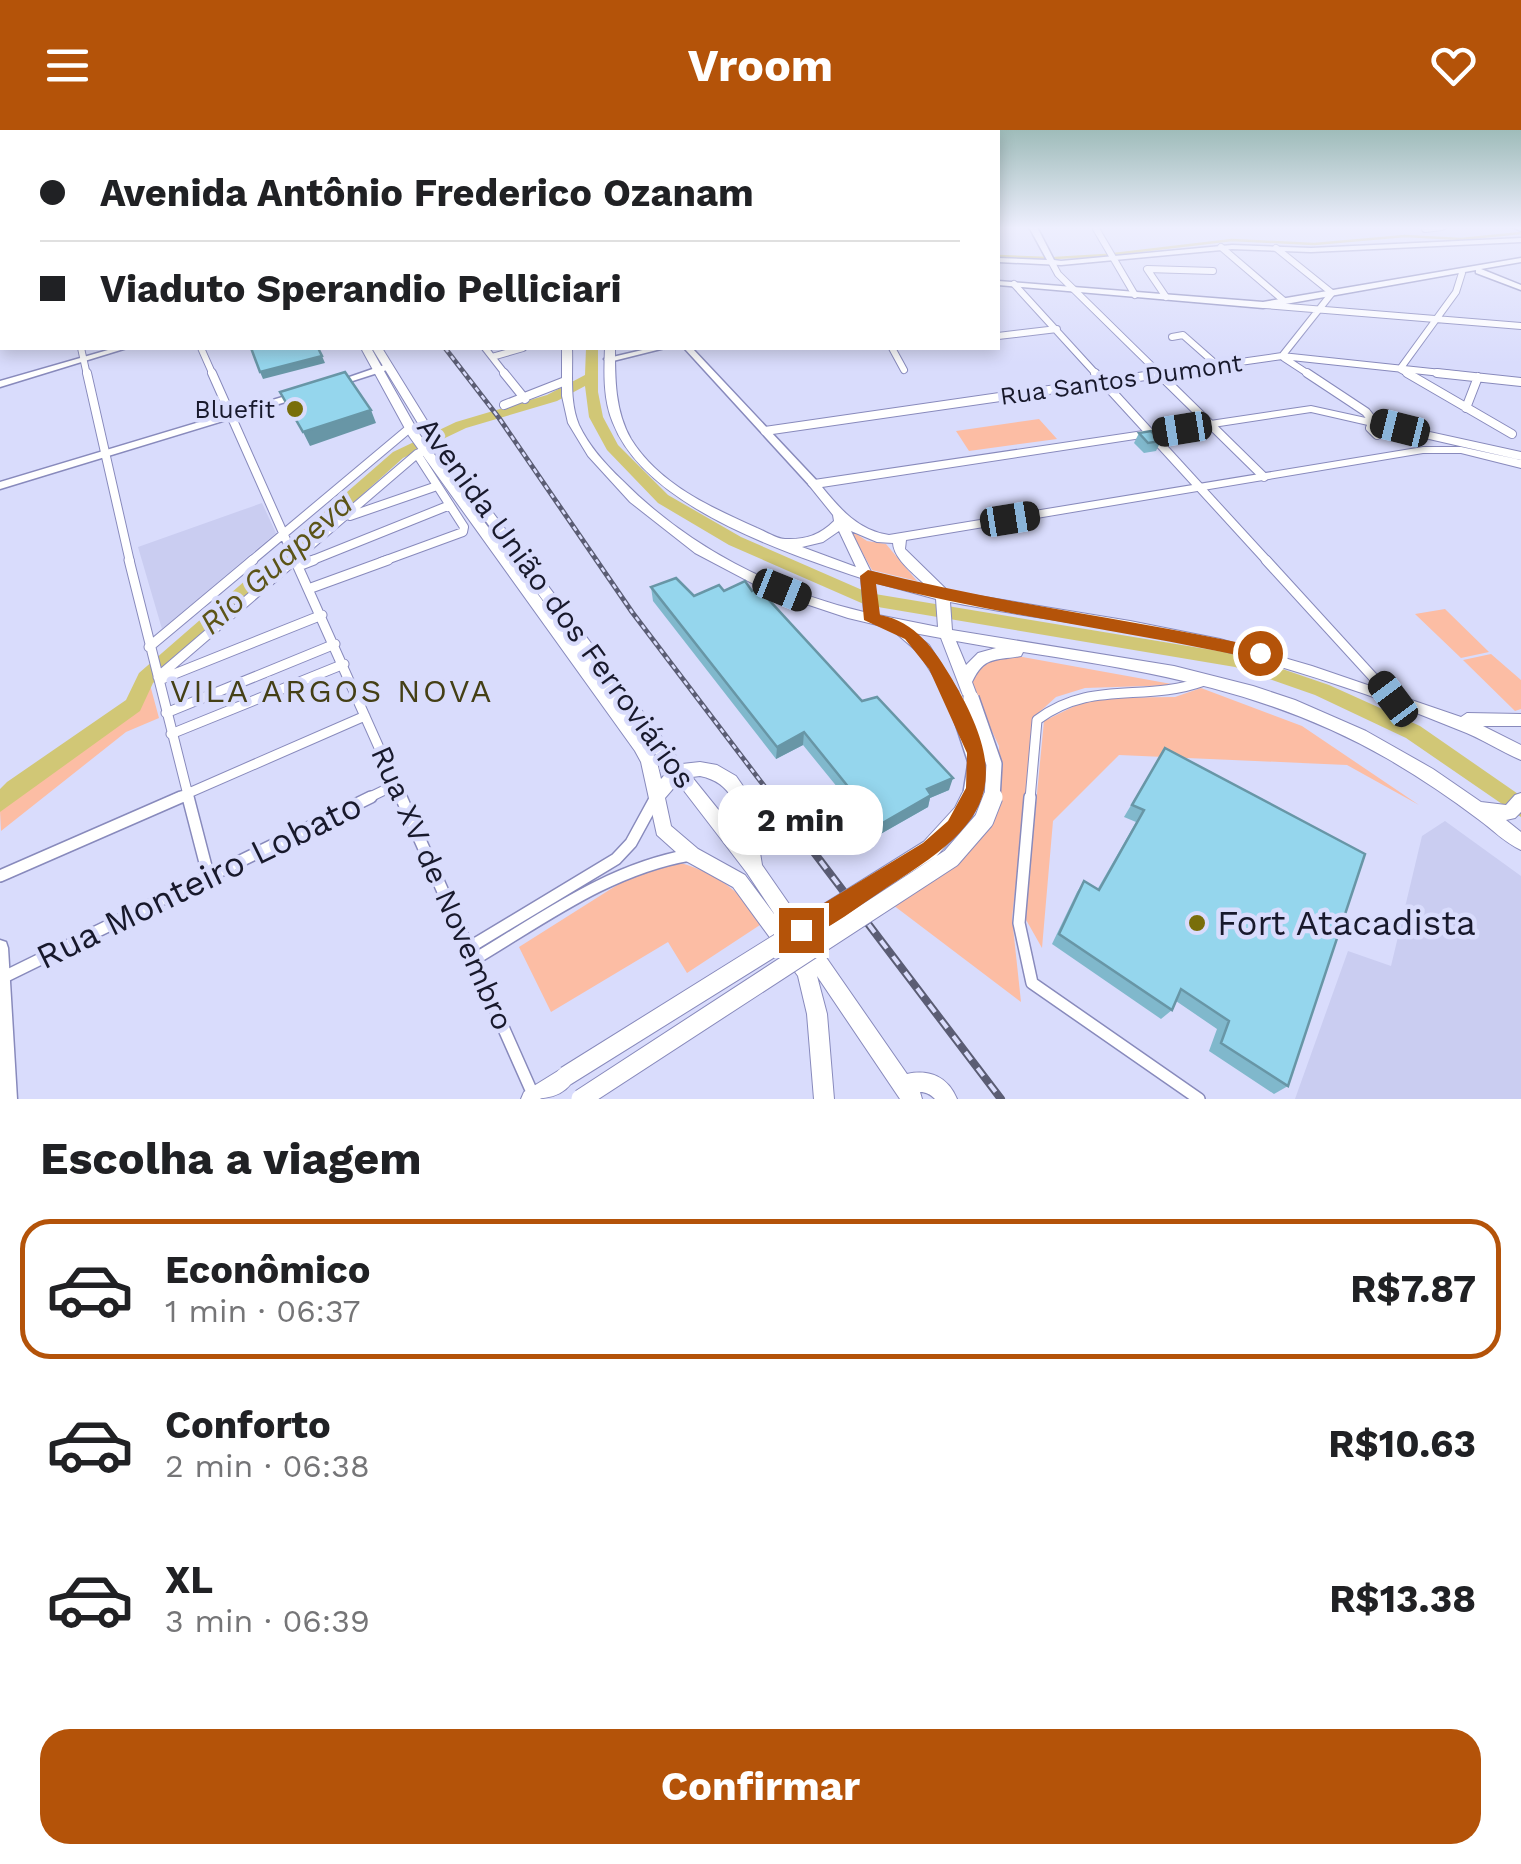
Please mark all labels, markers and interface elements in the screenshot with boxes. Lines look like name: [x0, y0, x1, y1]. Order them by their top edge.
icon: menu: [40, 38, 95, 93]
icon: heart: [1426, 38, 1481, 93]
text: Vroom: [688, 39, 833, 92]
text: Avenida Antônio Frederico Ozanam: [100, 171, 754, 215]
text: Viaduto Sperandio Pelliciari: [100, 267, 622, 311]
street label: Rua Santos Dumont: [998, 348, 1245, 411]
place label: Bluefit: [194, 395, 276, 424]
marker: Bluefit: [284, 398, 306, 420]
car: [1367, 406, 1433, 450]
car: [1150, 409, 1214, 449]
street label: Avenida União dos Ferroviários: [410, 410, 703, 795]
water label: Rio Guapeva: [191, 484, 361, 642]
car: [978, 499, 1042, 539]
car: [749, 565, 815, 615]
route start: [1238, 631, 1283, 676]
car: [1363, 666, 1423, 732]
district label: VILA ARGOS NOVA: [170, 672, 494, 710]
street label: Rua XV de Novembro: [364, 740, 521, 1035]
street label: Rua Monteiro Lobato: [30, 784, 368, 978]
callout: 2 min: [718, 785, 884, 855]
text: 2 min: [757, 801, 844, 839]
place label: Fort Atacadista: [1217, 902, 1476, 944]
route end: [779, 908, 824, 953]
marker: Fort Atacadista: [1186, 912, 1208, 934]
text: Escolha a viagem: [40, 1132, 422, 1185]
icon: car: [45, 1244, 135, 1334]
text: Econômico: [165, 1248, 370, 1292]
text: R$7.87: [1350, 1267, 1476, 1311]
text: 1 min · 06:37: [165, 1292, 360, 1330]
icon: car: [45, 1399, 135, 1489]
text: Conforto: [165, 1403, 331, 1447]
text: R$10.63: [1328, 1422, 1476, 1466]
text: 2 min · 06:38: [165, 1447, 370, 1485]
icon: car: [45, 1554, 135, 1644]
text: XL: [165, 1558, 213, 1602]
text: R$13.38: [1329, 1577, 1476, 1621]
text: 3 min · 06:39: [165, 1602, 370, 1640]
button: Confirmar: [40, 1729, 1481, 1844]

